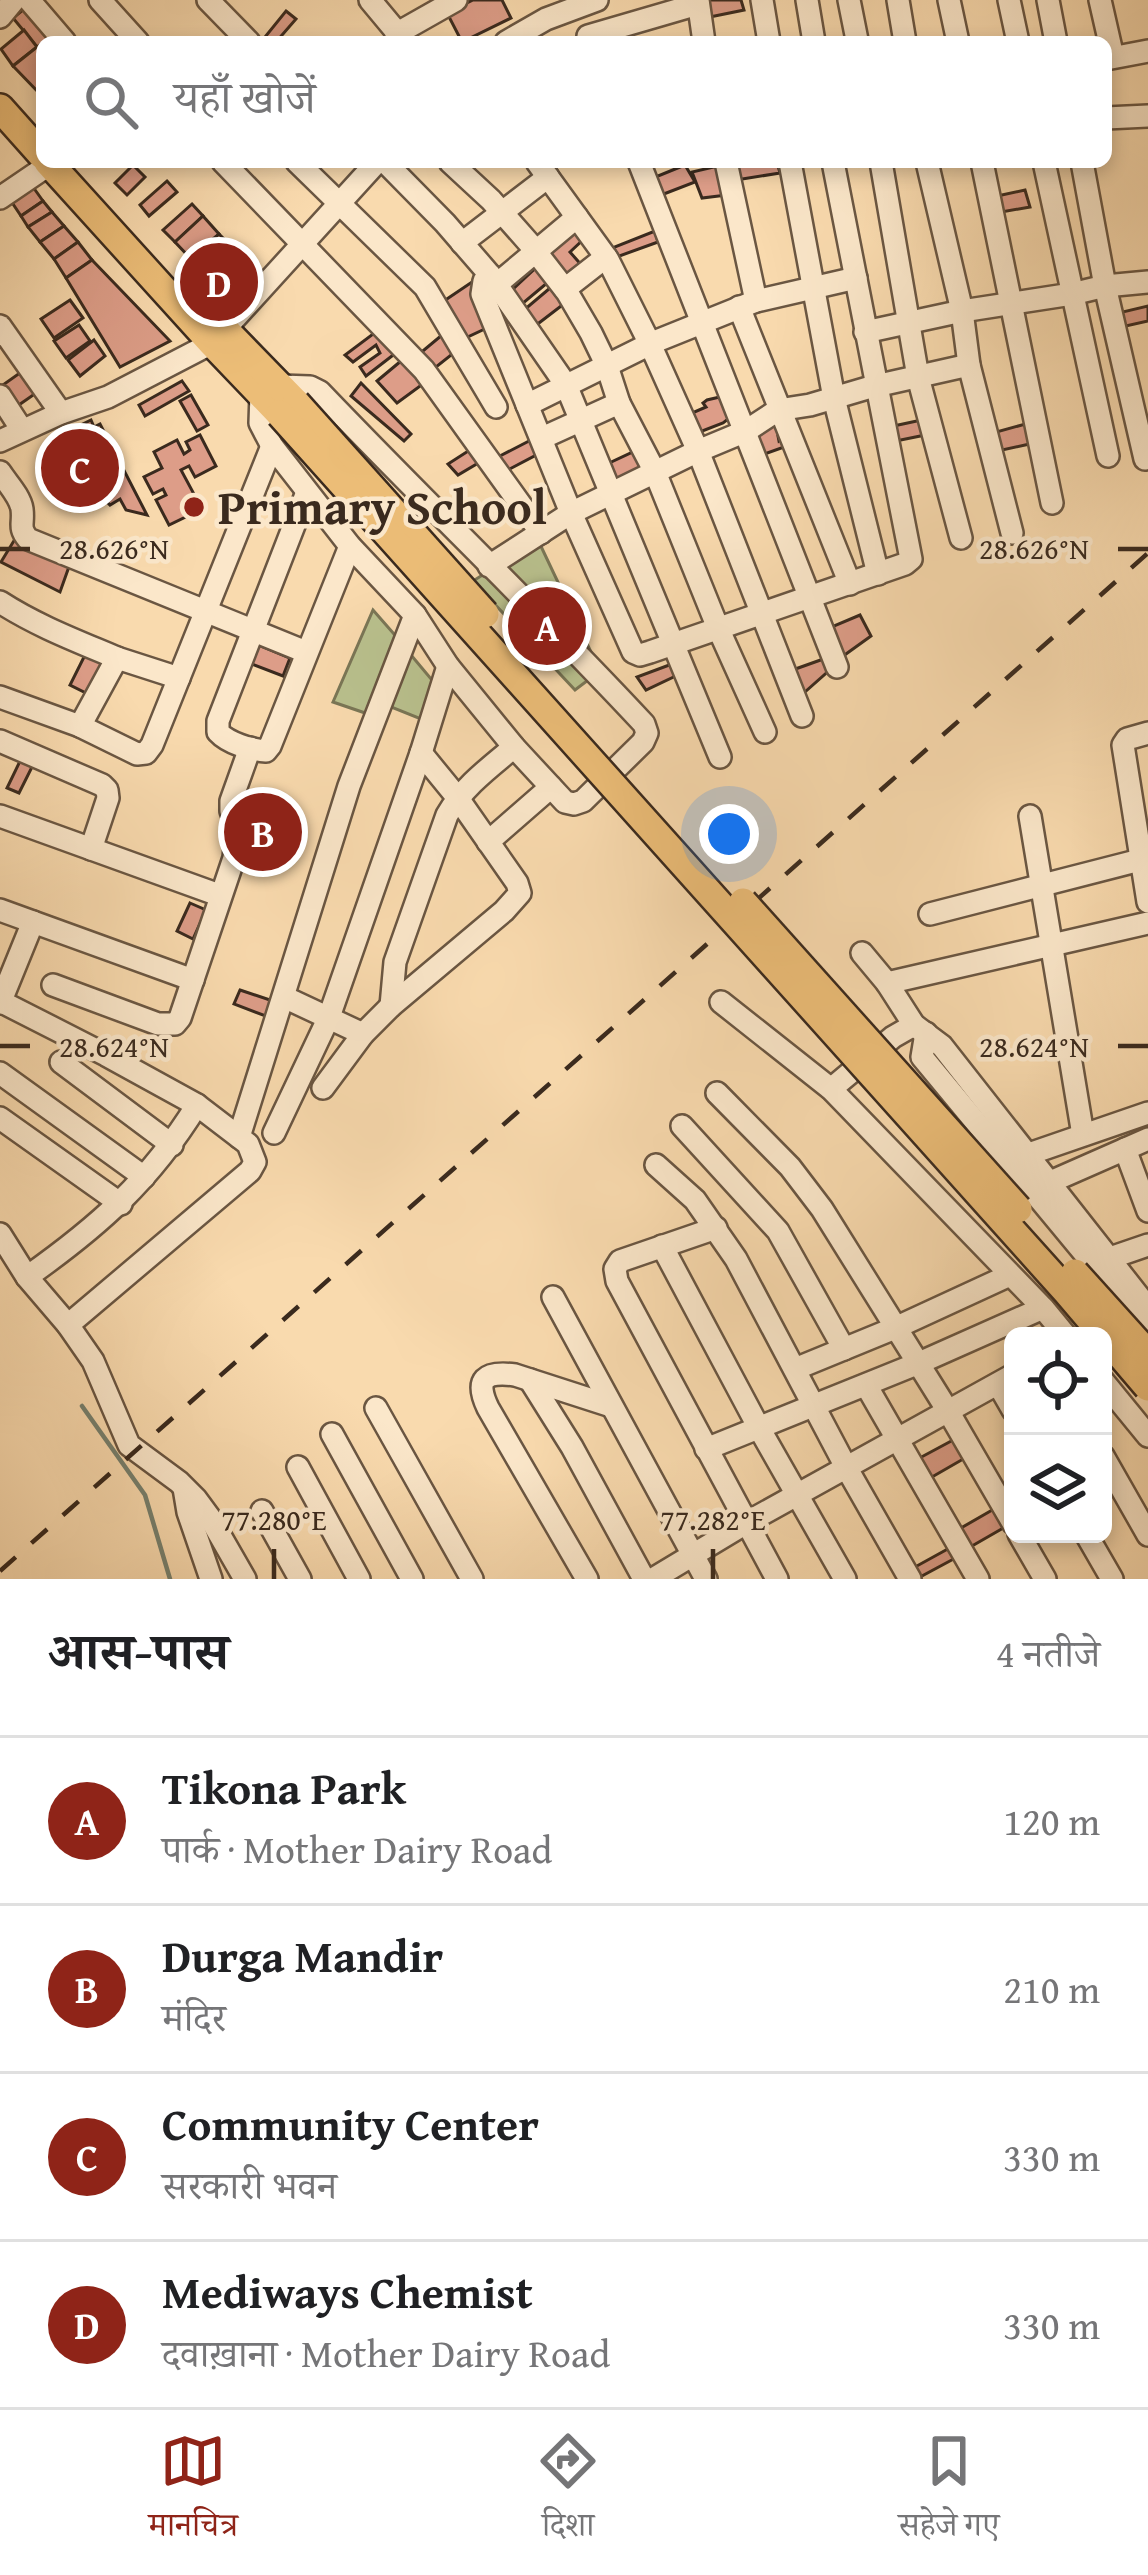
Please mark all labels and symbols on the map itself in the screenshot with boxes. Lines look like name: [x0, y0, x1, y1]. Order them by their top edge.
pin: D: [180, 237, 258, 327]
pin: C: [41, 423, 119, 513]
place label: Primary School: [218, 471, 547, 542]
marker: Primary School: [181, 494, 207, 520]
text: 28.626°N: [59, 526, 169, 570]
text: 28.626°N: [979, 526, 1089, 570]
pin: A: [508, 581, 586, 671]
pin: B: [224, 787, 302, 877]
your location: [699, 804, 759, 864]
text: 28.624°N: [59, 1024, 169, 1068]
text: 28.624°N: [979, 1024, 1089, 1068]
text: 77.280°E: [221, 1497, 327, 1541]
text: 77.282°E: [660, 1497, 766, 1541]

